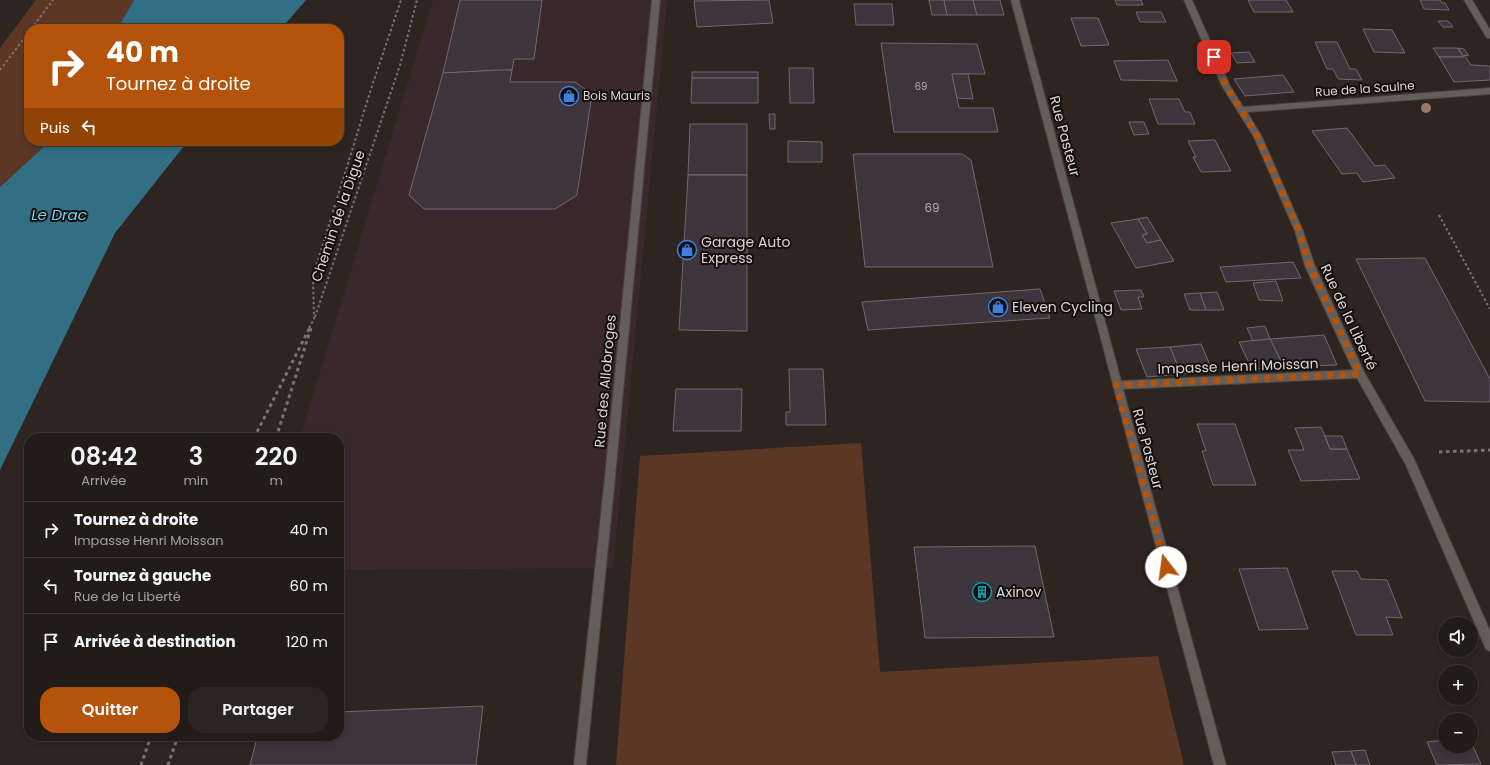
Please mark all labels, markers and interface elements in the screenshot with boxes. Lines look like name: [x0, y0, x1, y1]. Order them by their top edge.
text: 40 m: [106, 33, 179, 72]
icon: right: [40, 40, 92, 92]
pin: [1197, 40, 1231, 74]
icon: arrive: [1203, 46, 1225, 68]
text: Tournez à droite: [106, 71, 251, 96]
street label: Rue de la Saulne: [1315, 77, 1415, 100]
house number: 69: [915, 79, 927, 94]
shop icon: Bois Mauris: [558, 85, 580, 107]
place label: Bois Mauris: [583, 87, 650, 104]
street label: Rue Pasteur: [1045, 93, 1085, 179]
icon: left: [78, 116, 100, 138]
text: Puis: [40, 117, 70, 138]
street label: Chemin de la Digue: [306, 147, 370, 284]
house number: 69: [924, 199, 940, 216]
water label: Le Drac: [31, 204, 87, 225]
place label: Garage Auto Express: [701, 232, 790, 268]
shop icon: Garage Auto Express: [676, 239, 698, 261]
street label: Rue de la Liberté: [1316, 261, 1383, 374]
shop icon: Eleven Cycling: [987, 296, 1009, 318]
place label: Eleven Cycling: [1012, 297, 1113, 317]
street label: Rue des Allobroges: [589, 314, 621, 448]
street label: Impasse Henri Moissan: [1157, 353, 1319, 379]
street label: Rue Pasteur: [1128, 406, 1168, 492]
text: 08:42: [70, 440, 137, 473]
text: 3: [189, 440, 203, 473]
text: 220: [255, 440, 298, 473]
text: Arrivée: [81, 471, 126, 490]
text: min: [183, 471, 208, 490]
text: m: [269, 471, 283, 490]
text: Tournez à droite: [74, 509, 198, 530]
icon: right: [40, 519, 62, 541]
text: 40 m: [290, 519, 328, 540]
text: Impasse Henri Moissan: [74, 531, 224, 550]
position arrow: [1145, 546, 1187, 588]
text: Tournez à gauche: [74, 565, 211, 586]
icon: left: [40, 575, 62, 597]
text: 60 m: [290, 575, 328, 596]
building icon: Axinov: [971, 581, 993, 603]
place label: Axinov: [996, 582, 1042, 602]
text: Rue de la Liberté: [74, 587, 181, 606]
map controls: [1438, 617, 1478, 753]
button: sound: [1438, 617, 1478, 657]
icon: arrive: [40, 631, 62, 653]
text: Arrivée à destination: [74, 631, 236, 652]
text: 120 m: [286, 631, 328, 652]
button: +: [1438, 665, 1478, 705]
button: Quitter: [40, 687, 180, 733]
button: Partager: [188, 687, 328, 733]
button: −: [1438, 713, 1478, 753]

